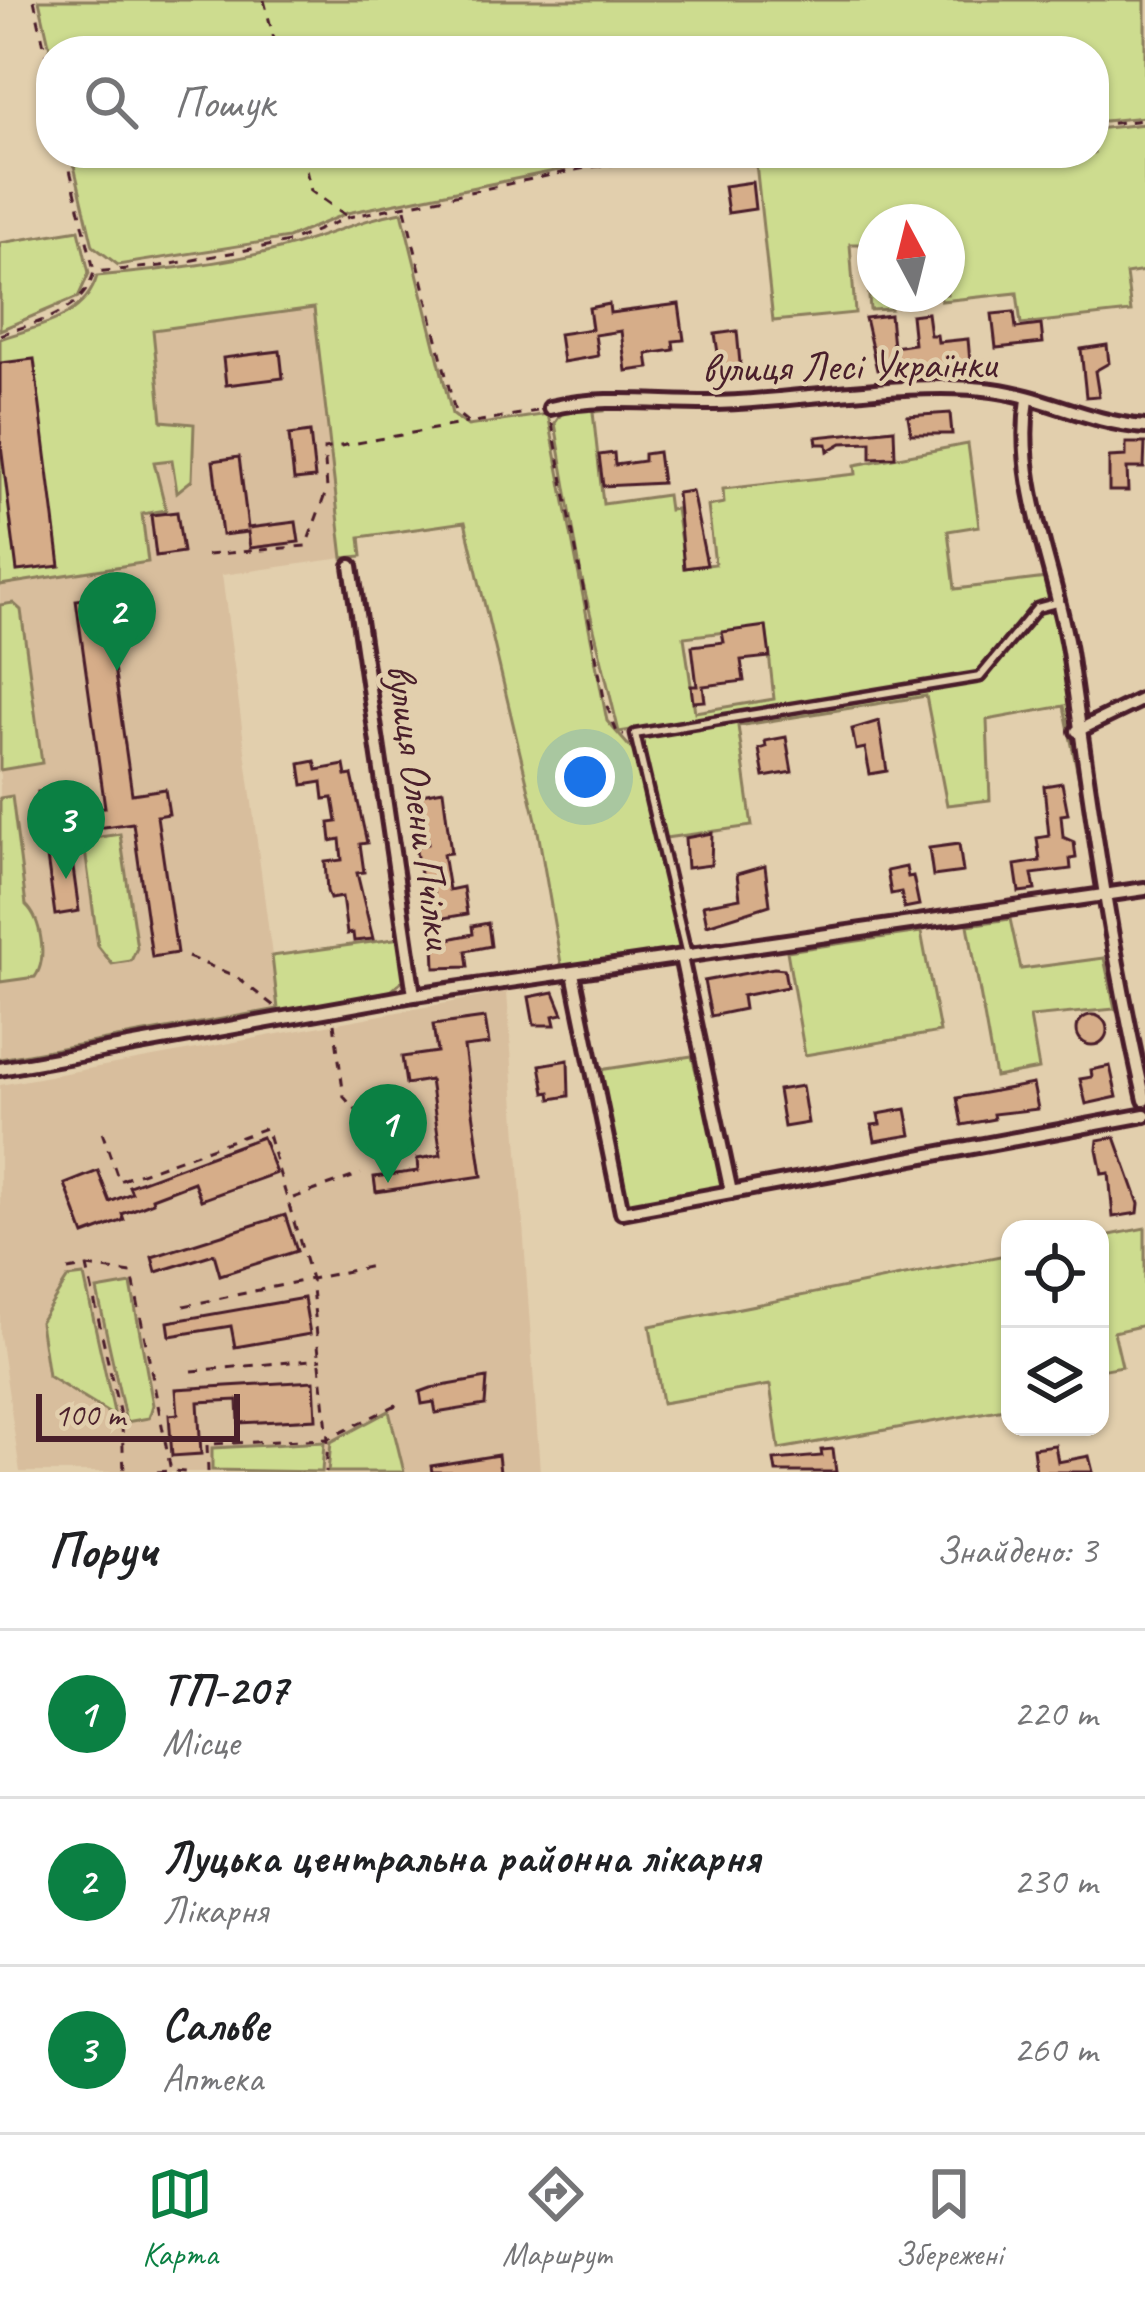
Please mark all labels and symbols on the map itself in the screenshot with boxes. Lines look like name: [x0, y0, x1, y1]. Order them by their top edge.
north arrow: [857, 204, 965, 312]
street label: вулиця Лесі Українки: [701, 337, 999, 395]
pin: 2: [78, 572, 156, 671]
street label: вулиця Олени Пчілки: [374, 660, 467, 954]
your location: [555, 747, 615, 807]
pin: 3: [27, 780, 105, 879]
pin: 1: [349, 1084, 427, 1183]
scale bar: [36, 1388, 240, 1441]

